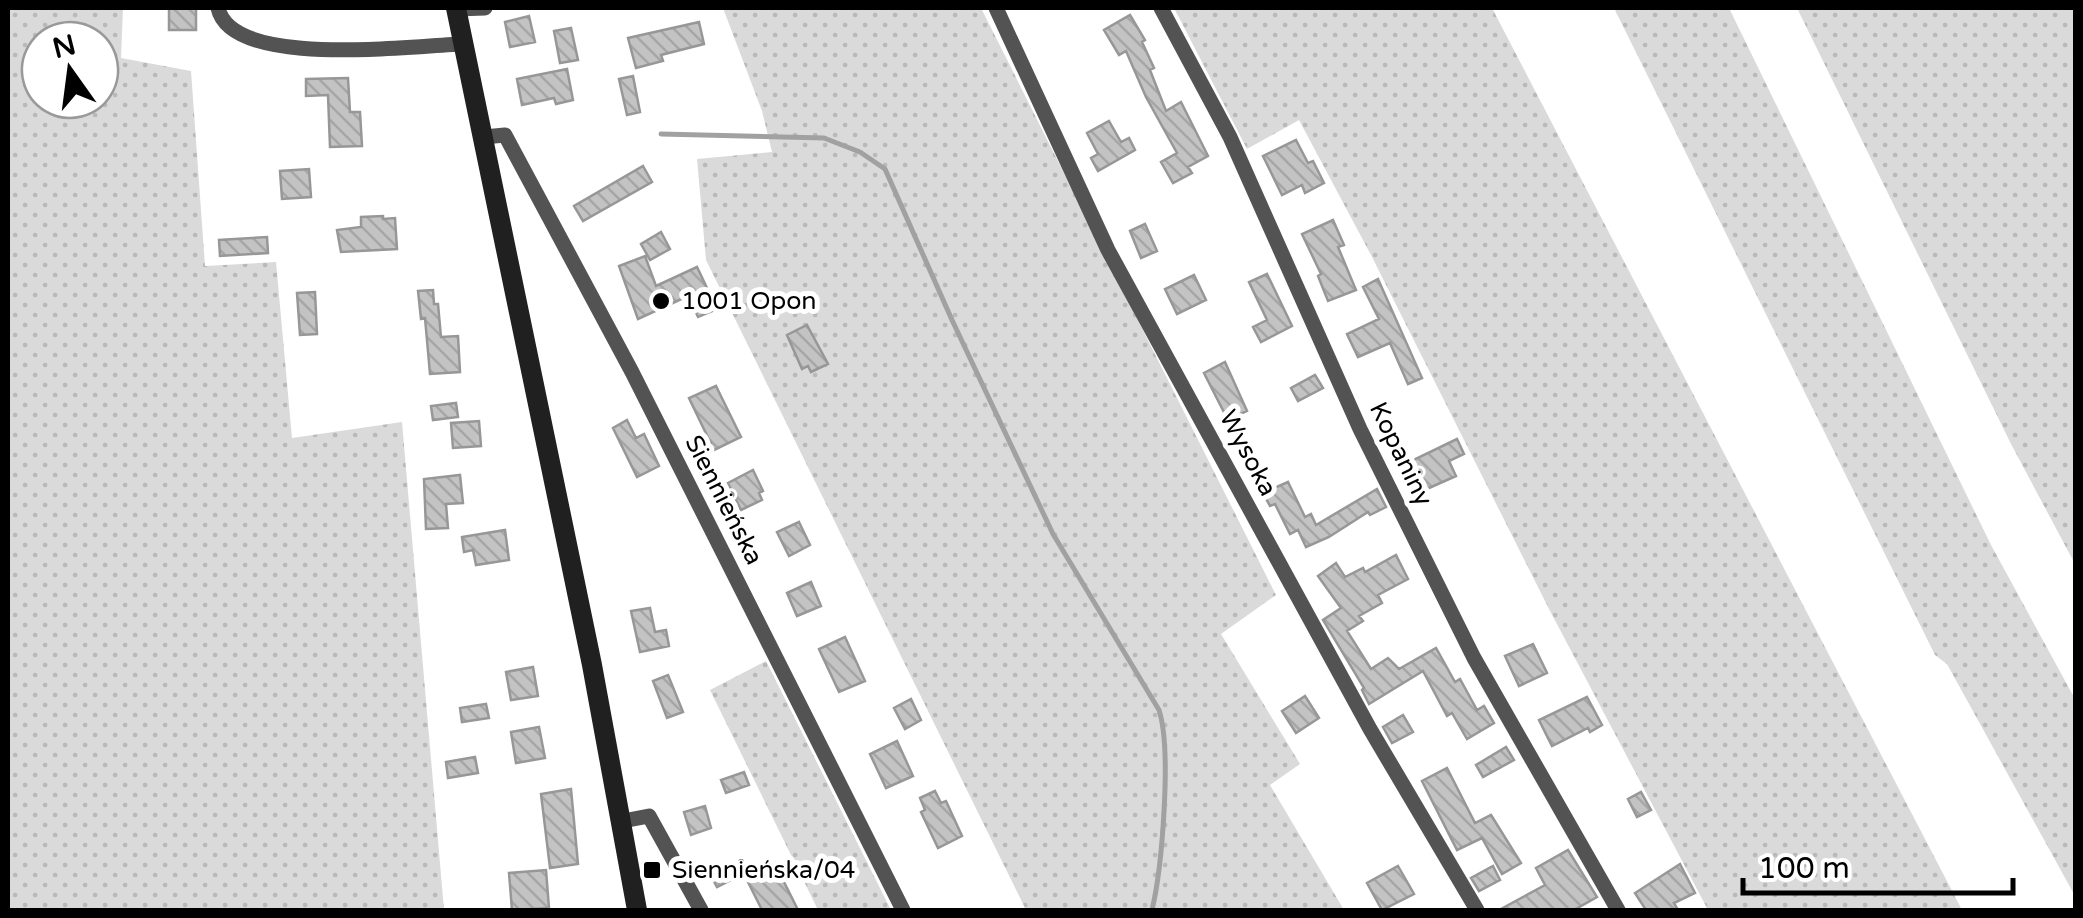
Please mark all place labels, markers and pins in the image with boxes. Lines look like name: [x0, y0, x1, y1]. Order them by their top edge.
place label: 1001 Opon: [681, 286, 817, 316]
marker: 1001 Opon: [650, 290, 672, 312]
place label: Siennieńska/04: [672, 855, 856, 885]
marker: Siennieńska/04: [641, 859, 663, 881]

